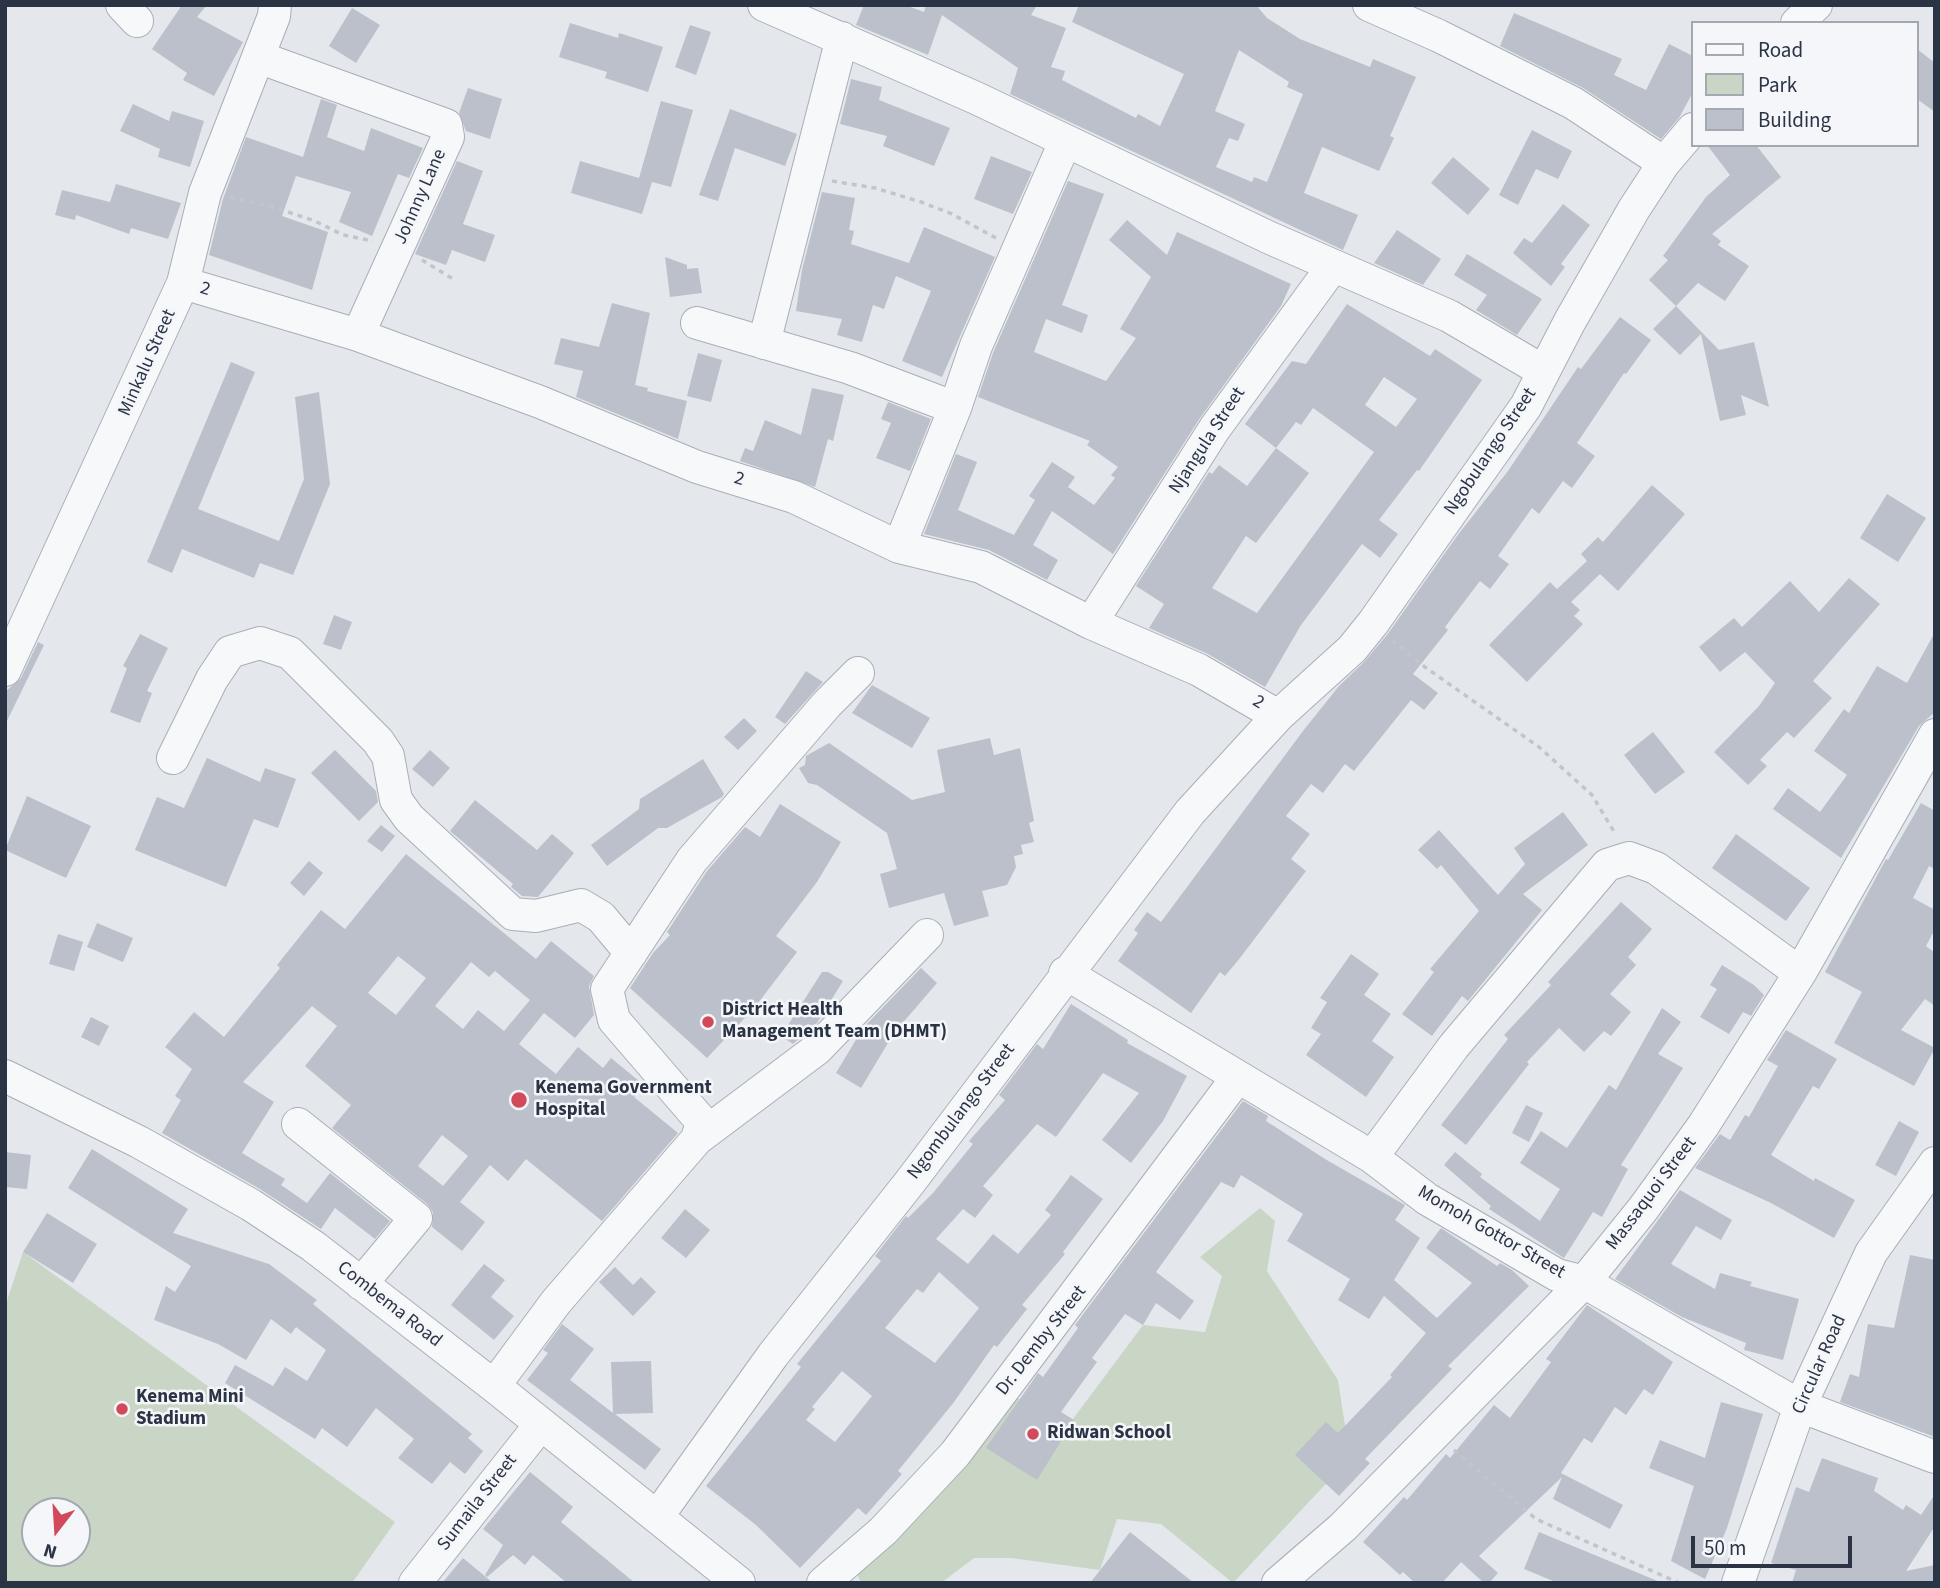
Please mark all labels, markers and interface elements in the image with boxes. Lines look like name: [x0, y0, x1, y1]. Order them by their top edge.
legend: [1692, 21, 1919, 147]
text: Road: [1758, 35, 1803, 65]
text: Park: [1758, 70, 1797, 100]
text: Building: [1758, 105, 1831, 135]
street label: Johnny Lane: [390, 146, 452, 248]
street label: 2: [197, 278, 213, 302]
street label: Minkalu Street: [114, 306, 182, 420]
street label: Njangula Street: [1165, 383, 1251, 499]
street label: Ngobulango Street: [1440, 384, 1542, 520]
street label: 2: [731, 468, 747, 492]
street label: 2: [1248, 691, 1268, 715]
place label: District Health Management Team (DHMT): [722, 1000, 947, 1044]
marker: District Health Management Team (DHMT): [700, 1014, 716, 1030]
street label: Ngombulango Street: [903, 1040, 1021, 1184]
place label: Kenema Government Hospital: [535, 1078, 712, 1122]
marker: Kenema Government Hospital: [509, 1090, 529, 1110]
street label: Massaquoi Street: [1602, 1133, 1702, 1255]
street label: Momoh Gottor Street: [1413, 1182, 1569, 1284]
street label: Combema Road: [332, 1257, 446, 1353]
street label: Dr. Demby Street: [992, 1281, 1092, 1401]
street label: Circular Road: [1788, 1312, 1852, 1418]
place label: Kenema Mini Stadium: [136, 1387, 244, 1431]
marker: Kenema Mini Stadium: [114, 1401, 130, 1417]
place label: Ridwan School: [1047, 1423, 1171, 1445]
marker: Ridwan School: [1025, 1426, 1041, 1442]
street label: Sumaila Street: [433, 1450, 523, 1556]
north arrow: [21, 1497, 91, 1567]
scale bar: [1695, 1522, 1856, 1566]
text: 50 m: [1704, 1533, 1746, 1563]
text: N: [40, 1536, 60, 1565]

